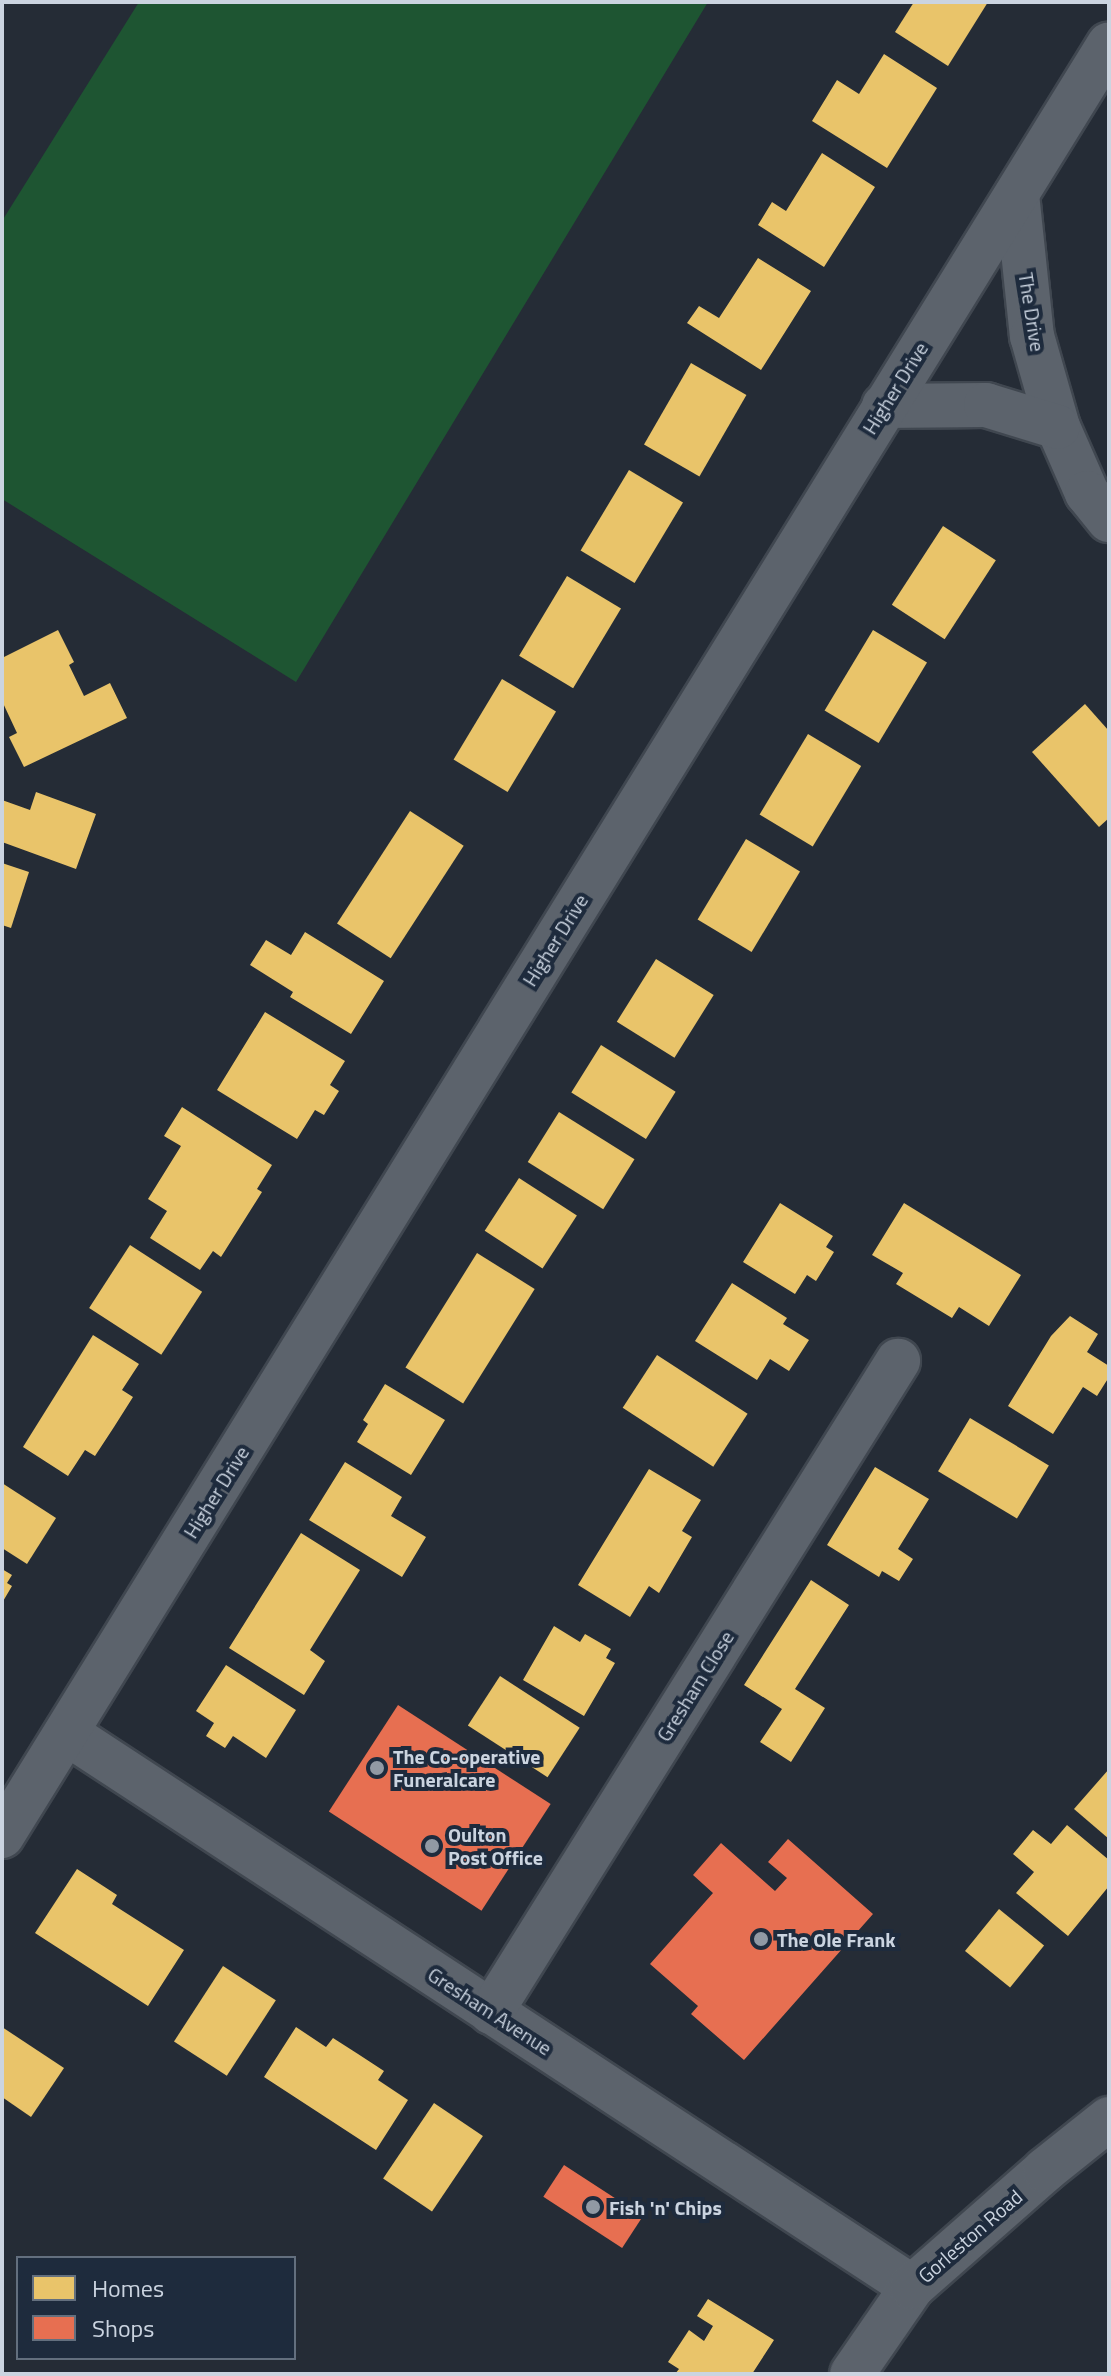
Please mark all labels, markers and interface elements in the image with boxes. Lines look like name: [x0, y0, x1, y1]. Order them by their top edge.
street label: The Drive: [1014, 271, 1050, 353]
street label: Higher Drive: [857, 338, 933, 438]
street label: Higher Drive: [517, 890, 593, 990]
street label: Higher Drive: [178, 1442, 254, 1542]
street label: Gresham Close: [651, 1626, 739, 1746]
place label: The Co-operative Funeralcare: [393, 1744, 541, 1791]
marker: The Co-operative Funeralcare: [368, 1759, 386, 1777]
place label: Oulton Post Office: [448, 1822, 543, 1869]
marker: Oulton Post Office: [423, 1837, 441, 1855]
place label: The Ole Frank: [777, 1927, 896, 1951]
marker: The Ole Frank: [752, 1930, 770, 1948]
street label: Gresham Avenue: [424, 1962, 556, 2060]
street label: Gorleston Road: [913, 2184, 1027, 2288]
place label: Fish 'n' Chips: [609, 2195, 722, 2219]
marker: Fish 'n' Chips: [584, 2198, 602, 2216]
legend: [16, 2256, 296, 2360]
text: Homes: [92, 2270, 164, 2306]
text: Shops: [92, 2310, 154, 2346]

